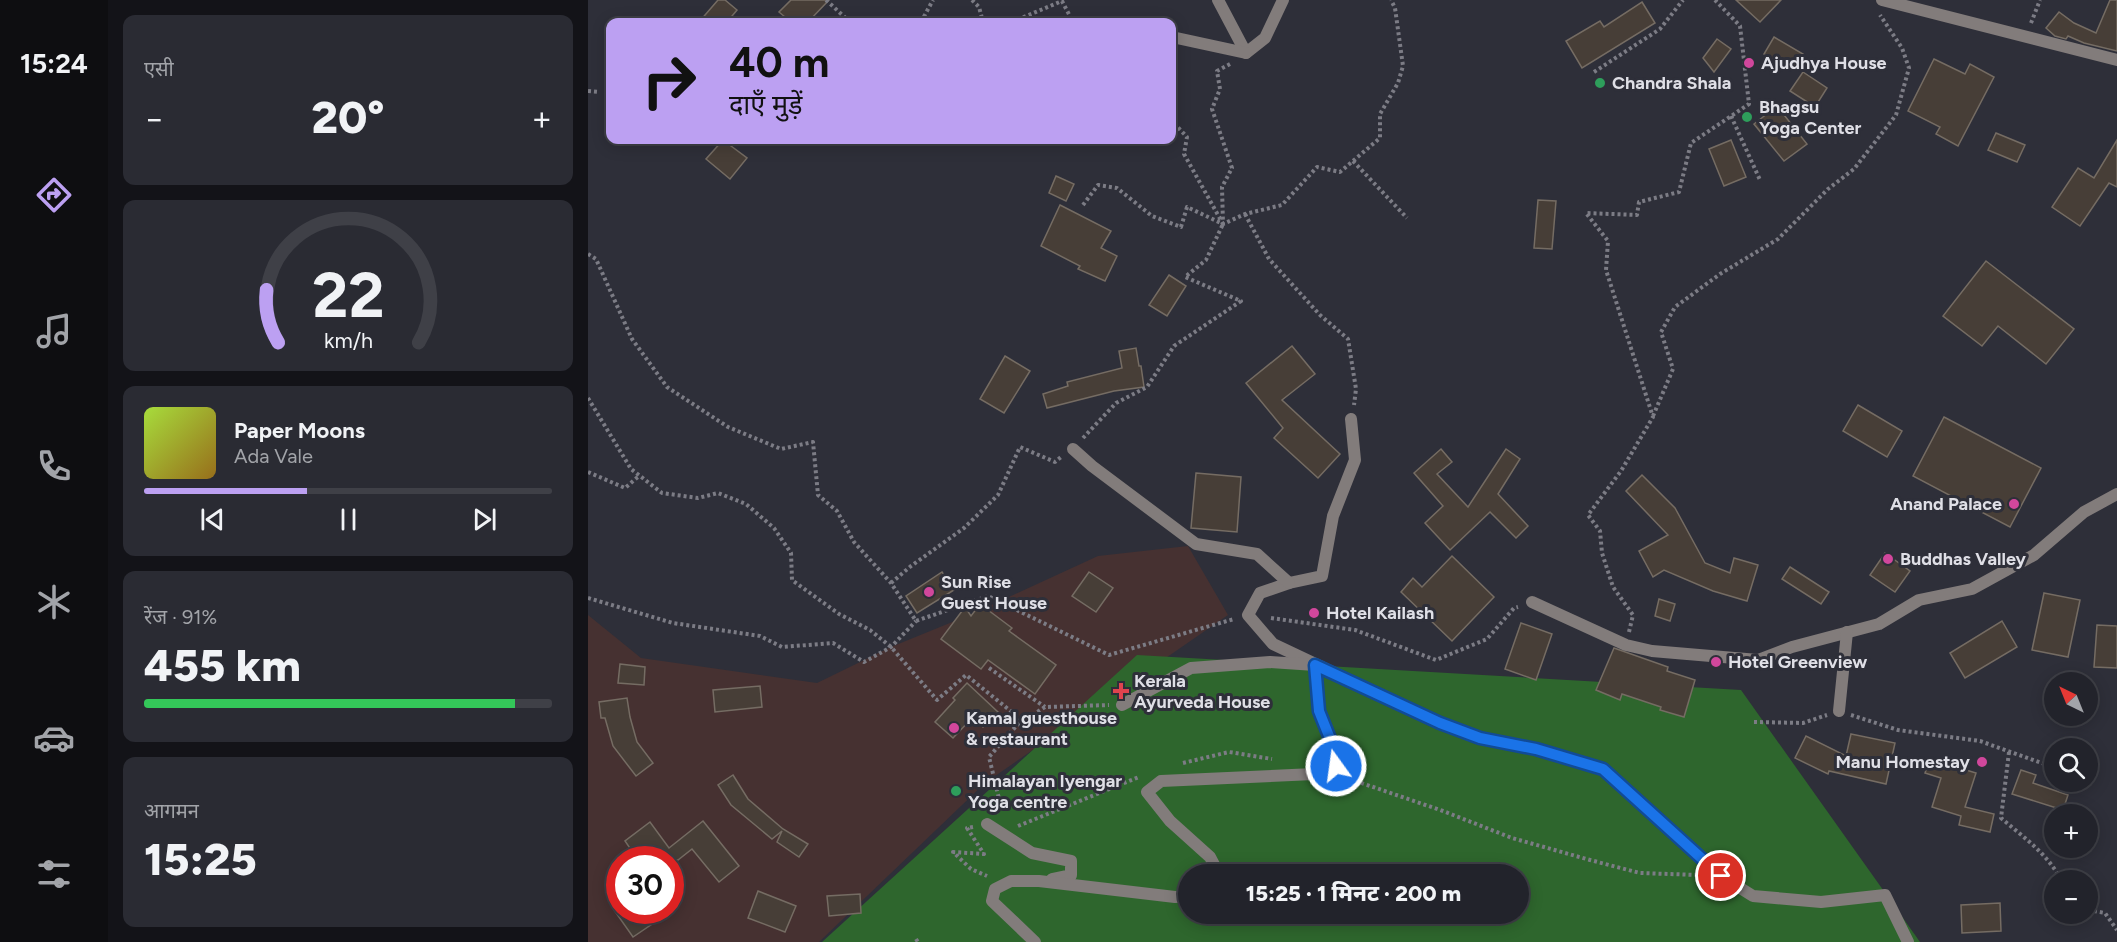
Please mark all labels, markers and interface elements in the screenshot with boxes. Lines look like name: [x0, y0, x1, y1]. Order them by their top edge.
text: 40 m: [729, 37, 829, 88]
icon: right: [630, 42, 708, 120]
text: 15:24: [20, 47, 88, 80]
place label: Ajudhya House: [1761, 52, 1887, 74]
marker: Ajudhya House: [1742, 56, 1756, 70]
text: एसी: [144, 57, 174, 81]
place label: Chandra Shala: [1612, 72, 1731, 94]
marker: Chandra Shala: [1593, 76, 1607, 90]
text: दाएँ मुड़ें: [729, 88, 803, 121]
text: 20°: [311, 90, 385, 144]
place label: Bhagsu Yoga Center: [1759, 96, 1862, 139]
text: −: [144, 99, 165, 138]
text: +: [531, 99, 552, 138]
marker: Bhagsu Yoga Center: [1740, 110, 1754, 124]
icon: directions: [33, 174, 75, 216]
text: 22: [312, 258, 384, 333]
icon: music: [33, 310, 75, 352]
text: km/h: [324, 328, 372, 353]
text: Paper Moons: [234, 417, 365, 444]
text: Ada Vale: [234, 444, 313, 468]
icon: phone: [33, 445, 75, 487]
place label: Anand Palace: [1890, 493, 2002, 515]
marker: Anand Palace: [2007, 497, 2021, 511]
icon: previous: [196, 503, 229, 536]
icon: pause: [332, 503, 365, 536]
icon: next: [468, 503, 501, 536]
place label: Buddhas Valley: [1900, 548, 2026, 570]
marker: Buddhas Valley: [1881, 552, 1895, 566]
place label: Sun Rise Guest House: [941, 571, 1047, 614]
icon: climate: [33, 581, 75, 623]
marker: Sun Rise Guest House: [922, 585, 936, 599]
place label: Hotel Kailash: [1326, 602, 1434, 624]
text: रेंज · 91%: [144, 605, 217, 629]
marker: Hotel Kailash: [1307, 606, 1321, 620]
text: 455 km: [144, 638, 301, 692]
place label: Hotel Greenview: [1728, 651, 1867, 673]
marker: Hotel Greenview: [1709, 655, 1723, 669]
place label: Kerala Ayurveda House: [1134, 670, 1270, 713]
north arrow: [2044, 672, 2098, 726]
map controls: [2044, 672, 2098, 924]
marker: Kerala Ayurveda House: [1112, 682, 1130, 700]
place label: Kamal guesthouse & restaurant: [966, 707, 1117, 750]
icon: car: [33, 717, 75, 759]
marker: Kamal guesthouse & restaurant: [947, 721, 961, 735]
position arrow: [1304, 734, 1368, 798]
button: search: [2044, 738, 2098, 792]
place label: Manu Homestay: [1835, 751, 1971, 773]
marker: Manu Homestay: [1975, 755, 1989, 769]
place label: Himalayan Iyengar Yoga centre: [968, 770, 1122, 813]
marker: Himalayan Iyengar Yoga centre: [949, 784, 963, 798]
text: आगमन: [144, 799, 199, 823]
button: +: [2044, 804, 2098, 858]
text: 15:25: [144, 832, 257, 886]
speed limit sign: 30: [606, 846, 684, 924]
pin: [1695, 850, 1746, 901]
icon: filters: [33, 853, 75, 895]
icon: arrive: [1704, 859, 1737, 892]
button: −: [2044, 870, 2098, 924]
text: 15:25 · 1 मिनट · 200 m: [1246, 880, 1461, 907]

